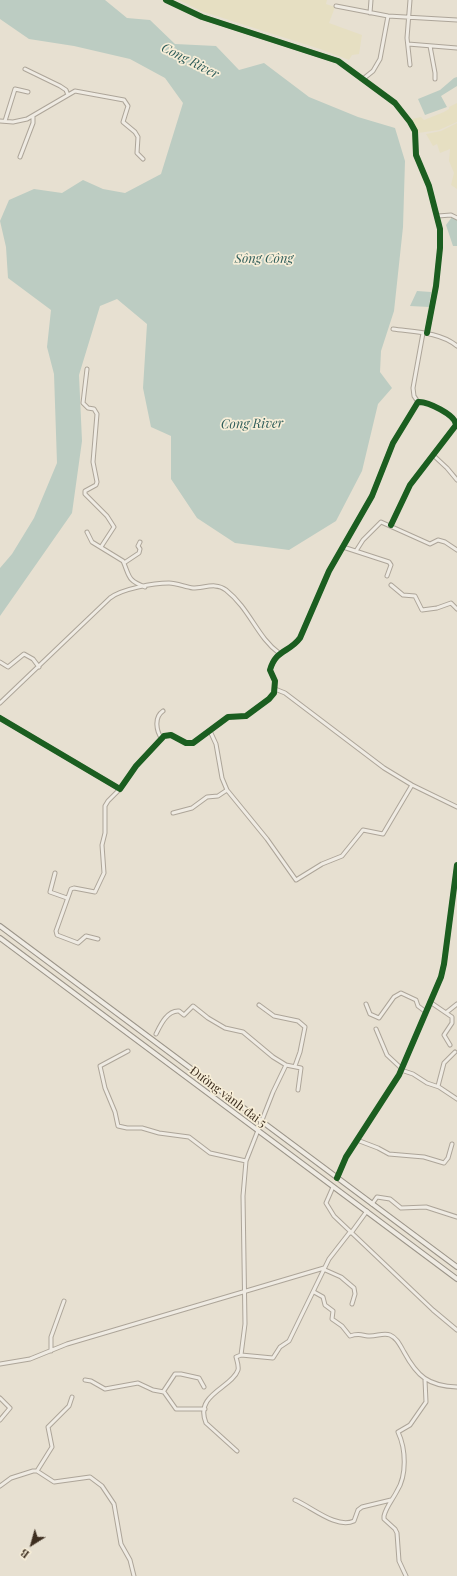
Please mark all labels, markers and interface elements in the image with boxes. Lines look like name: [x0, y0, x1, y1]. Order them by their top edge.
water label: Cong River: [159, 40, 221, 82]
water label: Sông Công: [235, 251, 293, 267]
water label: Cong River: [221, 416, 283, 432]
street label: Đường vành đai 5: [187, 1064, 269, 1130]
north arrow: [12, 1524, 52, 1564]
text: B: [17, 1546, 32, 1562]

